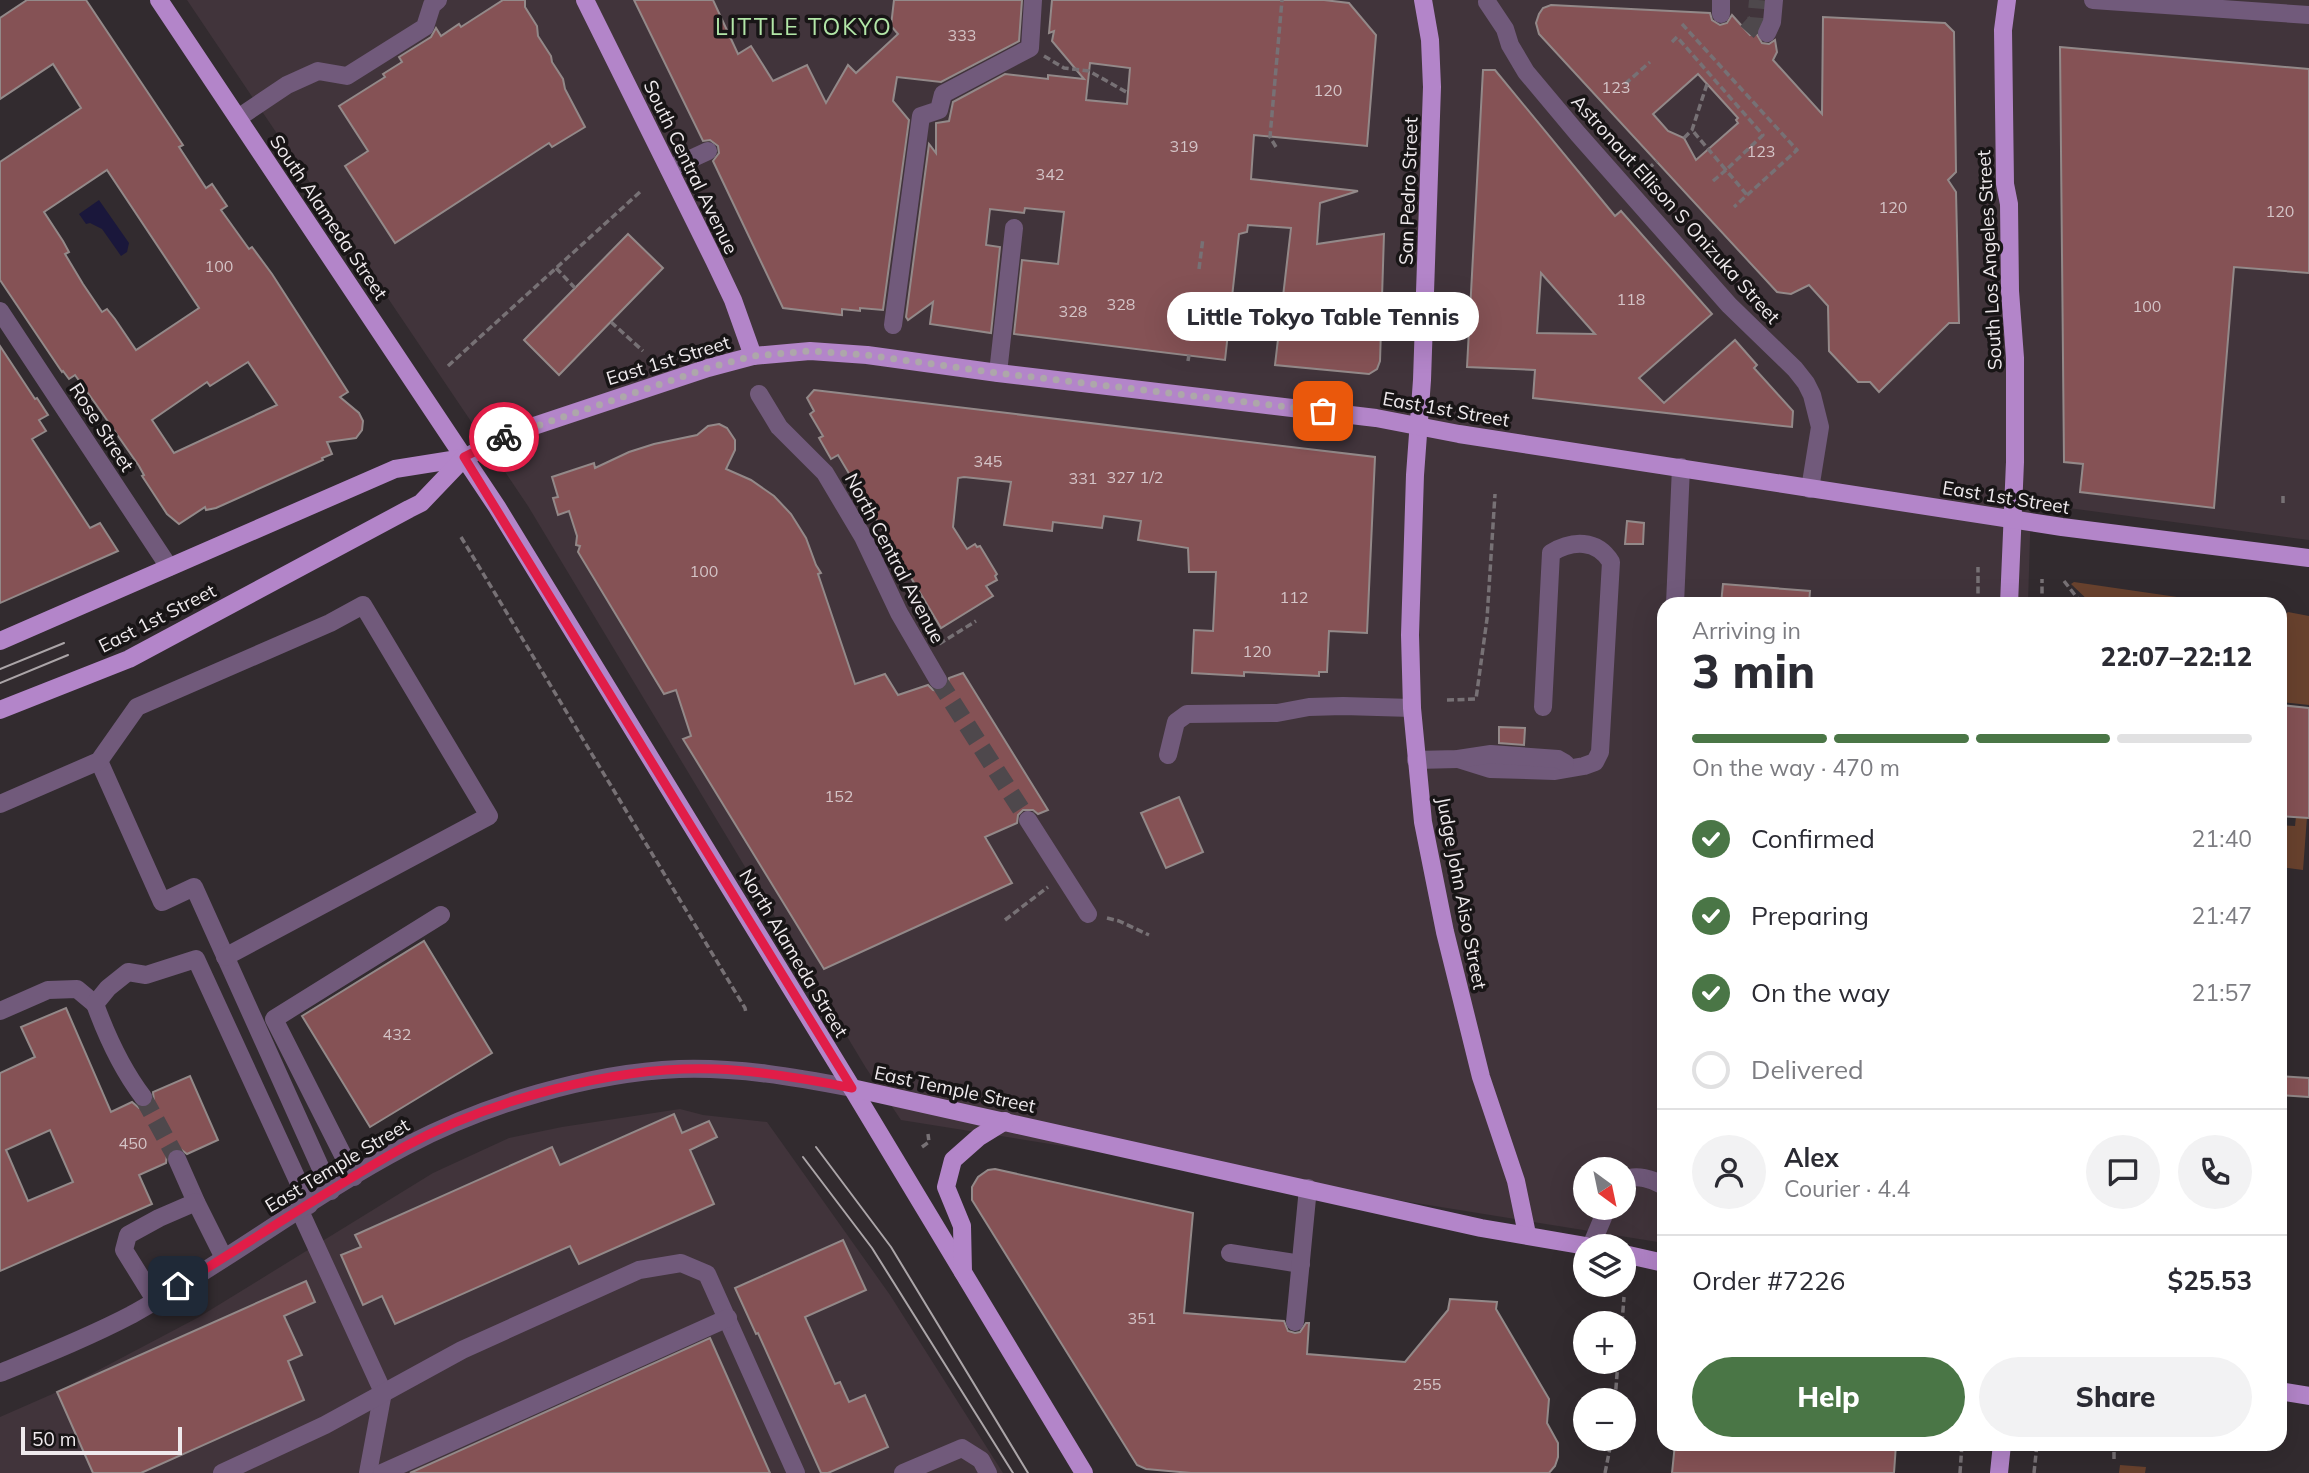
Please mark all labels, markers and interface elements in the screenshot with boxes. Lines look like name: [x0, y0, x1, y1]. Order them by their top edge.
district label: LITTLE TOKYO: [715, 12, 893, 41]
house number: 333: [948, 25, 976, 45]
street label: South Central Avenue: [638, 76, 744, 258]
house number: 123: [1602, 77, 1630, 97]
house number: 120: [1314, 80, 1342, 100]
street label: Astronaut Ellison S Onizuka Street: [1567, 89, 1786, 329]
street label: San Pedro Street: [1393, 116, 1423, 265]
street label: South Alameda Street: [265, 130, 393, 304]
house number: 319: [1170, 136, 1198, 156]
house number: 123: [1747, 141, 1775, 161]
street label: South Los Angeles Street: [1971, 149, 2007, 371]
house number: 342: [1036, 164, 1064, 184]
house number: 120: [1879, 197, 1907, 217]
house number: 120: [2266, 201, 2294, 221]
house number: 100: [205, 256, 233, 276]
house number: 118: [1617, 289, 1645, 309]
callout: Little Tokyo Table Tennis: [1167, 292, 1479, 341]
house number: 328: [1107, 294, 1135, 314]
house number: 100: [2133, 296, 2161, 316]
house number: 328: [1059, 301, 1087, 321]
text: Little Tokyo Table Tennis: [1187, 302, 1459, 331]
street label: East 1st Street: [603, 330, 733, 390]
street label: Rose Street: [64, 378, 140, 476]
pin: [1293, 381, 1353, 441]
street label: East 1st Street: [1381, 386, 1512, 432]
icon: bag: [1304, 392, 1342, 430]
courier: [469, 402, 539, 472]
icon: bike: [485, 418, 523, 456]
house number: 345: [974, 451, 1002, 471]
house number: 327 1/2: [1107, 467, 1163, 487]
house number: 331: [1069, 468, 1097, 488]
street label: North Central Avenue: [840, 469, 950, 647]
street label: East 1st Street: [1941, 475, 2072, 519]
house number: 100: [690, 561, 718, 581]
street label: East 1st Street: [94, 578, 220, 658]
house number: 112: [1280, 587, 1308, 607]
text: Arriving in: [1692, 616, 1801, 645]
text: 22:07–22:12: [2101, 640, 2252, 673]
house number: 120: [1243, 641, 1271, 661]
text: 3 min: [1692, 642, 1815, 700]
text: On the way · 470 m: [1692, 753, 1900, 782]
house number: 152: [825, 786, 853, 806]
street label: Judge John Aiso Street: [1432, 795, 1493, 992]
icon: check: [1692, 820, 1730, 858]
text: Confirmed: [1751, 822, 1875, 855]
text: 21:40: [2192, 824, 2252, 853]
street label: North Alameda Street: [734, 864, 854, 1042]
icon: check: [1692, 897, 1730, 935]
text: Preparing: [1751, 899, 1869, 932]
text: 21:47: [2192, 901, 2252, 930]
icon: check: [1692, 974, 1730, 1012]
text: On the way: [1751, 976, 1890, 1009]
text: 21:57: [2192, 978, 2252, 1007]
house number: 432: [383, 1024, 411, 1044]
text: Delivered: [1751, 1053, 1864, 1086]
street label: East Temple Street: [872, 1060, 1038, 1118]
street label: East Temple Street: [260, 1112, 414, 1218]
house number: 450: [119, 1133, 147, 1153]
button: person: [1692, 1135, 1766, 1209]
button: chat: [2086, 1135, 2160, 1209]
button: phone: [2178, 1135, 2252, 1209]
text: Alex: [1784, 1141, 1839, 1174]
north arrow: [1573, 1157, 1636, 1220]
map controls: [1573, 1157, 1636, 1451]
text: Courier · 4.4: [1784, 1174, 1910, 1203]
button: layers: [1573, 1234, 1636, 1297]
pin: [148, 1256, 208, 1316]
text: Order #7226: [1692, 1264, 1845, 1297]
text: $25.53: [2168, 1264, 2252, 1297]
icon: home: [159, 1267, 197, 1305]
house number: 351: [1128, 1308, 1156, 1328]
button: +: [1573, 1311, 1636, 1374]
button: Help: [1692, 1357, 1965, 1437]
button: Share: [1979, 1357, 2252, 1437]
house number: 255: [1413, 1374, 1441, 1394]
button: −: [1573, 1388, 1636, 1451]
scale bar: [21, 1424, 182, 1456]
text: 50 m: [32, 1427, 76, 1451]

